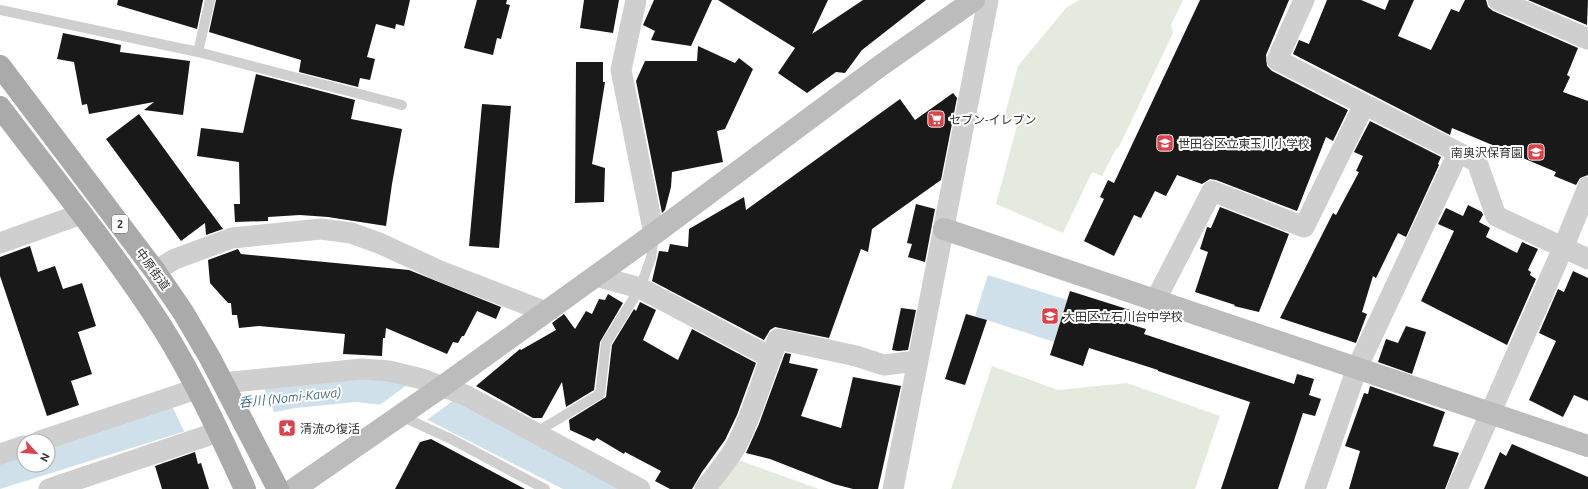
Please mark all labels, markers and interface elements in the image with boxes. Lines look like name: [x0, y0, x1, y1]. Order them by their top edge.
supermarket icon: セブン-イレブン: [926, 109, 946, 129]
place label: セブン-イレブン: [949, 113, 1036, 126]
school or university icon: 世田谷区立東玉川小学校: [1155, 133, 1175, 153]
place label: 世田谷区立東玉川小学校: [1178, 137, 1310, 150]
school or university icon: 南奥沢保育園: [1526, 142, 1546, 162]
place label: 南奥沢保育園: [1451, 146, 1523, 159]
road number: 2: [112, 215, 128, 233]
street label: 中原街道: [134, 246, 172, 292]
school or university icon: 大田区立石川台中学校: [1040, 306, 1060, 326]
place label: 大田区立石川台中学校: [1063, 310, 1183, 323]
water label: 呑川 (Nomi-Kawa): [238, 385, 342, 410]
place icon: 清流の復活: [277, 418, 297, 438]
place label: 清流の復活: [300, 422, 360, 435]
north arrow: [16, 433, 56, 473]
text: N: [38, 451, 52, 464]

